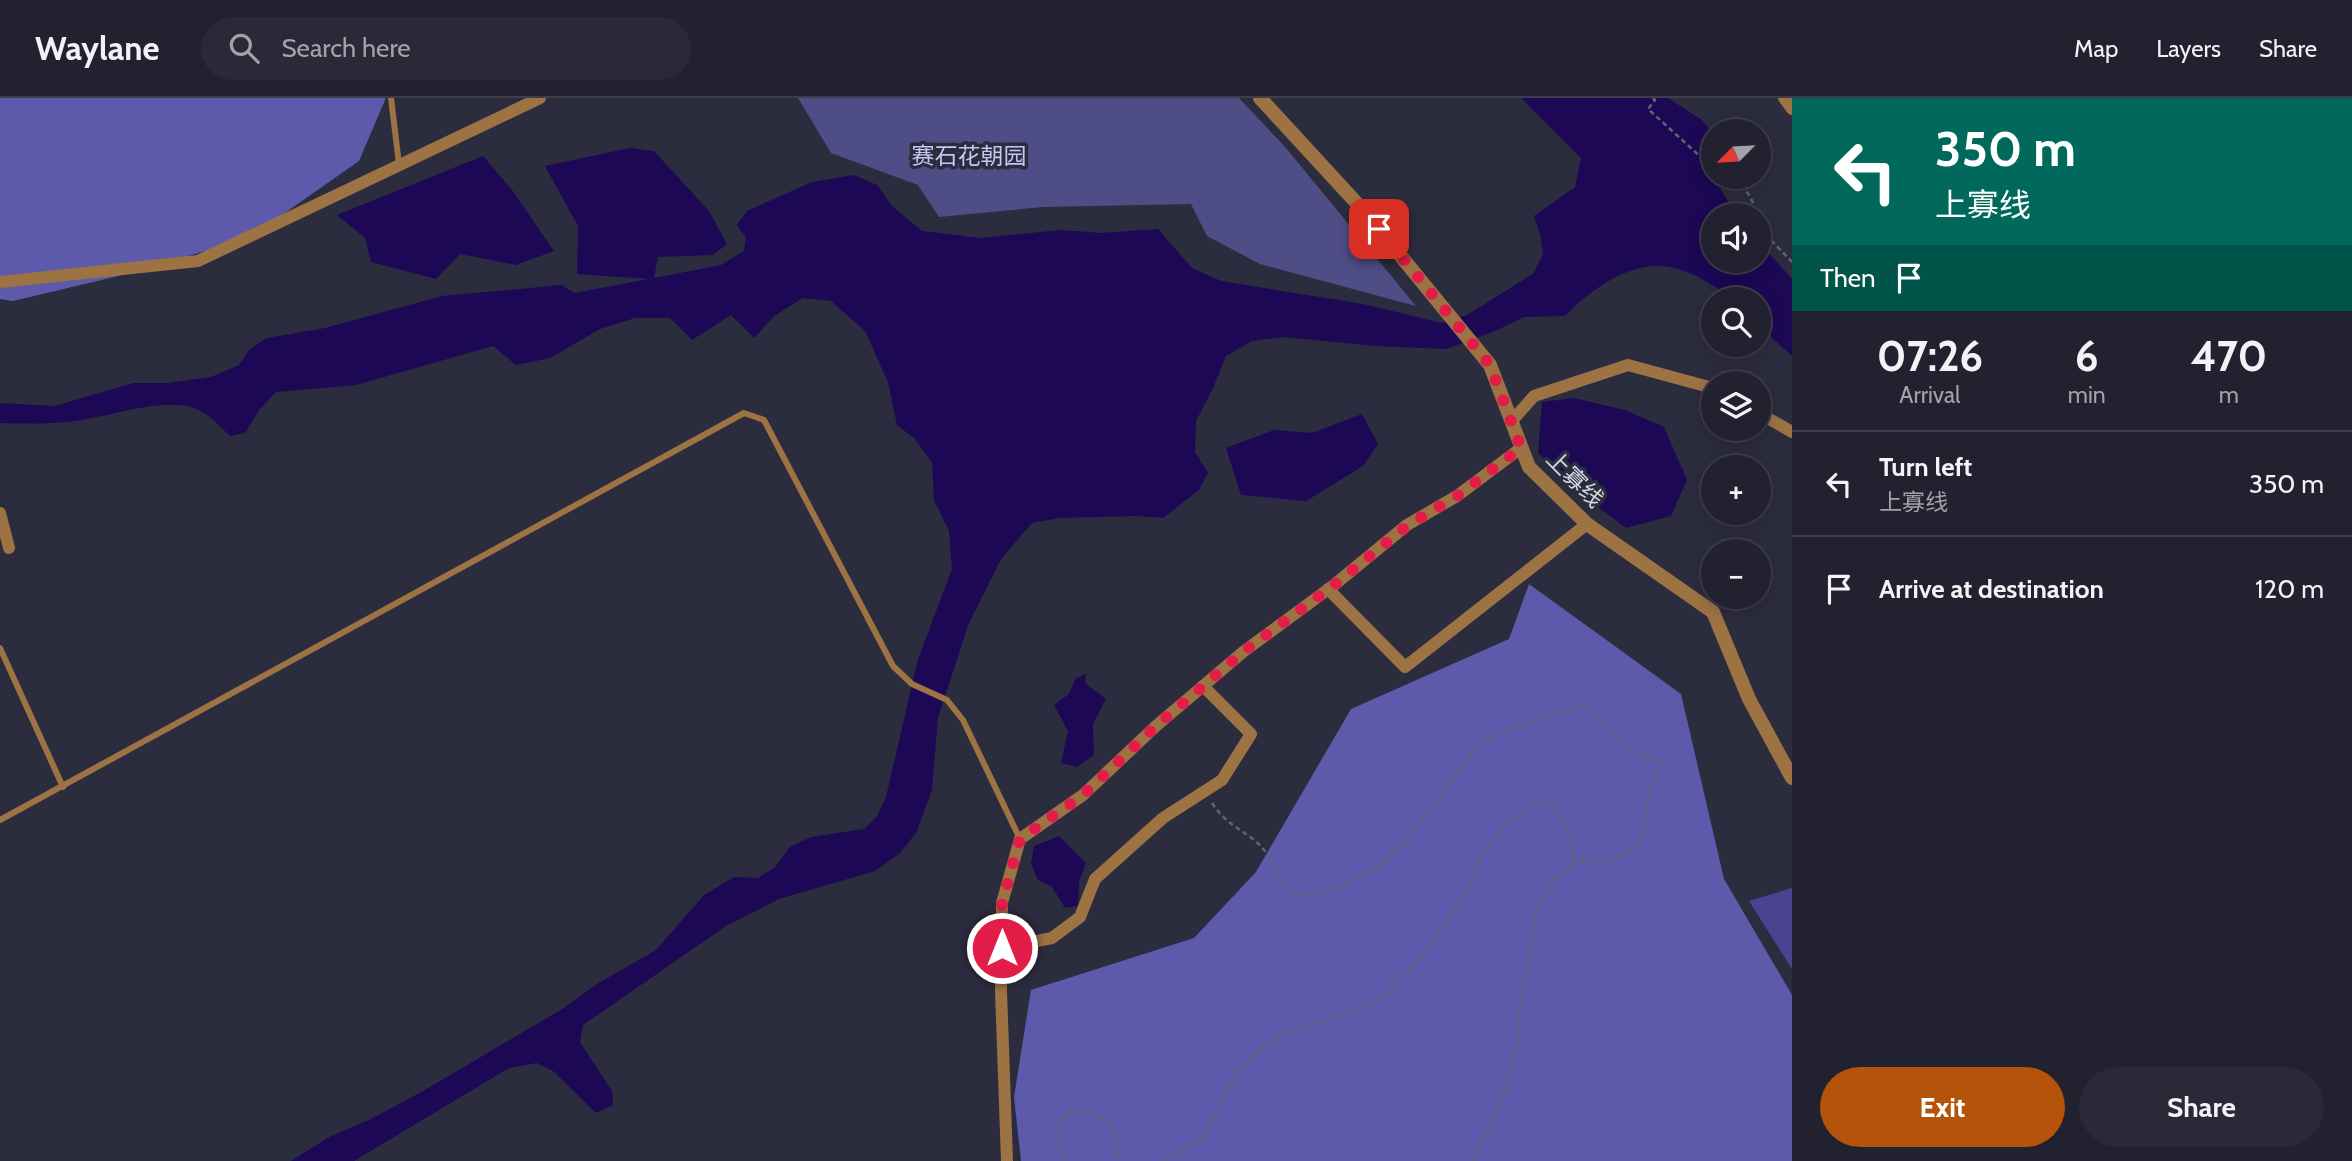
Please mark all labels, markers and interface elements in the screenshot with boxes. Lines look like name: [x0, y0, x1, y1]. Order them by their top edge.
search box: [201, 17, 691, 80]
text: Waylane: [35, 28, 159, 68]
icon: search: [225, 29, 263, 67]
text: Search here: [281, 32, 411, 64]
text: Map: [2074, 34, 2118, 63]
text: Layers: [2156, 34, 2221, 63]
text: Share: [2259, 34, 2317, 63]
north arrow: [1701, 119, 1771, 189]
map controls: [1701, 119, 1771, 609]
text: 350 m: [1935, 119, 2076, 178]
icon: left: [1820, 126, 1911, 217]
park label: 赛石花朝园: [912, 142, 1027, 170]
text: 上寡线: [1935, 185, 2031, 224]
pin: [1349, 199, 1409, 259]
button: sound: [1701, 203, 1771, 273]
icon: arrive: [1360, 210, 1398, 248]
icon: arrive: [1890, 259, 1928, 297]
text: Then: [1820, 262, 1876, 294]
button: search: [1701, 287, 1771, 357]
text: 07:26: [1877, 330, 1983, 382]
text: 6: [2075, 330, 2099, 382]
text: 470: [2190, 330, 2267, 382]
button: layers: [1701, 371, 1771, 441]
text: Arrival: [1899, 381, 1960, 409]
text: min: [2068, 381, 2106, 409]
text: m: [2219, 381, 2239, 409]
street label: 上寡线: [1541, 445, 1609, 513]
text: Turn left: [1879, 451, 1972, 483]
button: +: [1701, 455, 1771, 525]
icon: left: [1820, 465, 1858, 503]
text: 350 m: [2249, 468, 2324, 500]
text: 上寡线: [1879, 488, 1948, 516]
button: −: [1701, 539, 1771, 609]
icon: arrive: [1820, 570, 1858, 608]
text: Arrive at destination: [1879, 573, 2104, 605]
text: 120 m: [2255, 573, 2324, 605]
position arrow: [965, 911, 1039, 985]
button: Exit: [1820, 1067, 2065, 1147]
button: Share: [2079, 1067, 2324, 1147]

